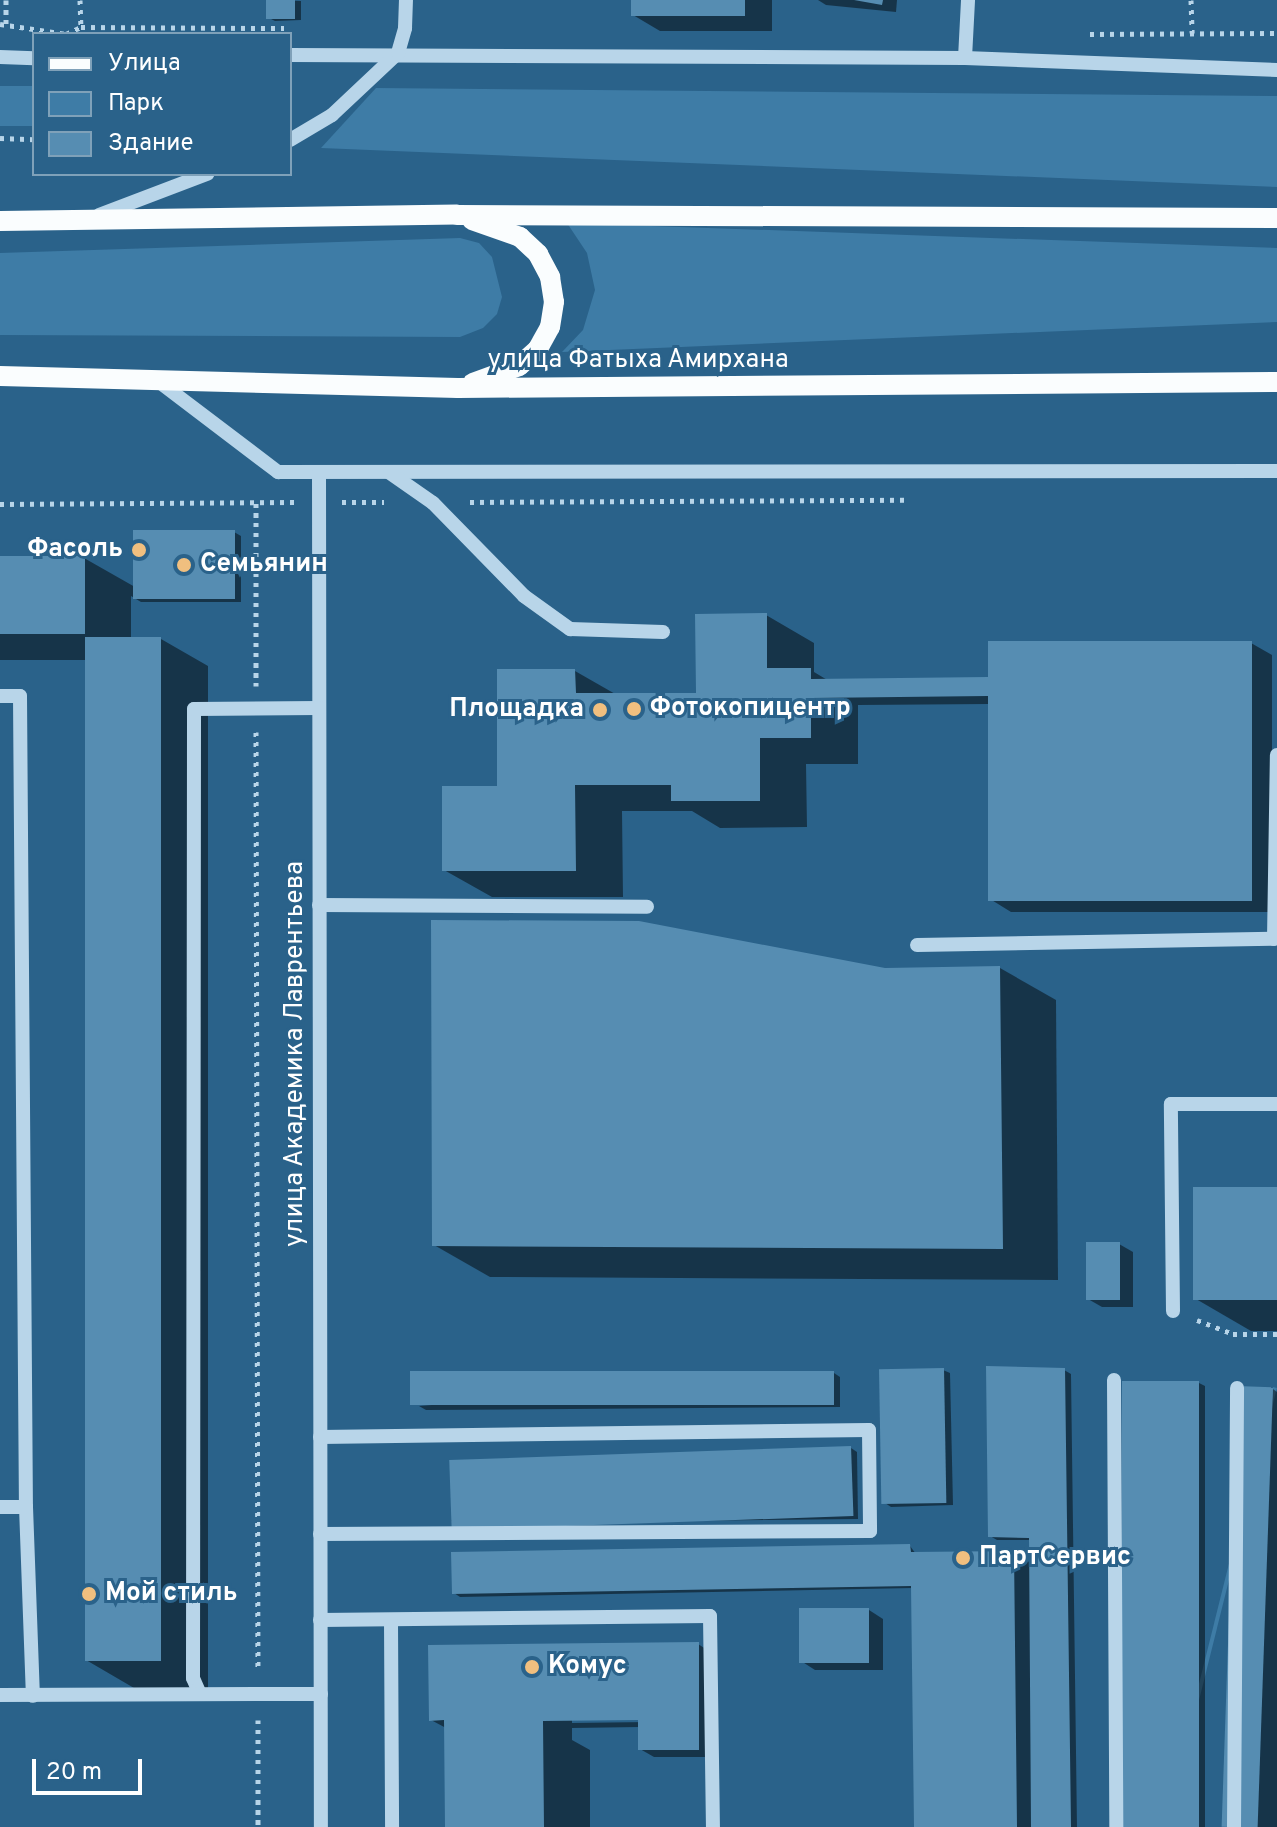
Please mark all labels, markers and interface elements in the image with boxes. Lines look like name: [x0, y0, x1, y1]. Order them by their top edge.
legend: [32, 32, 292, 176]
text: Улица: [108, 49, 181, 79]
text: Парк: [108, 89, 164, 119]
text: Здание: [108, 129, 194, 159]
street label: улица Фатыха Амирхана: [487, 345, 789, 377]
place label: Фасоль: [28, 534, 123, 566]
marker: Фасоль: [130, 541, 148, 559]
place label: Семьянин: [200, 549, 328, 581]
marker: Семьянин: [175, 556, 193, 574]
place label: Фотокопицентр: [650, 693, 851, 725]
place label: Площадка: [449, 694, 584, 726]
marker: Фотокопицентр: [625, 700, 643, 718]
marker: Площадка: [591, 701, 609, 719]
street label: улица Академика Лаврентьева: [280, 860, 312, 1248]
place label: ПартСервис: [979, 1542, 1131, 1574]
marker: ПартСервис: [954, 1549, 972, 1567]
place label: Мой стиль: [105, 1578, 237, 1610]
marker: Мой стиль: [80, 1585, 98, 1603]
place label: Комус: [548, 1651, 627, 1683]
marker: Комус: [523, 1658, 541, 1676]
scale bar: [36, 1743, 146, 1793]
text: 20 m: [46, 1758, 102, 1788]

